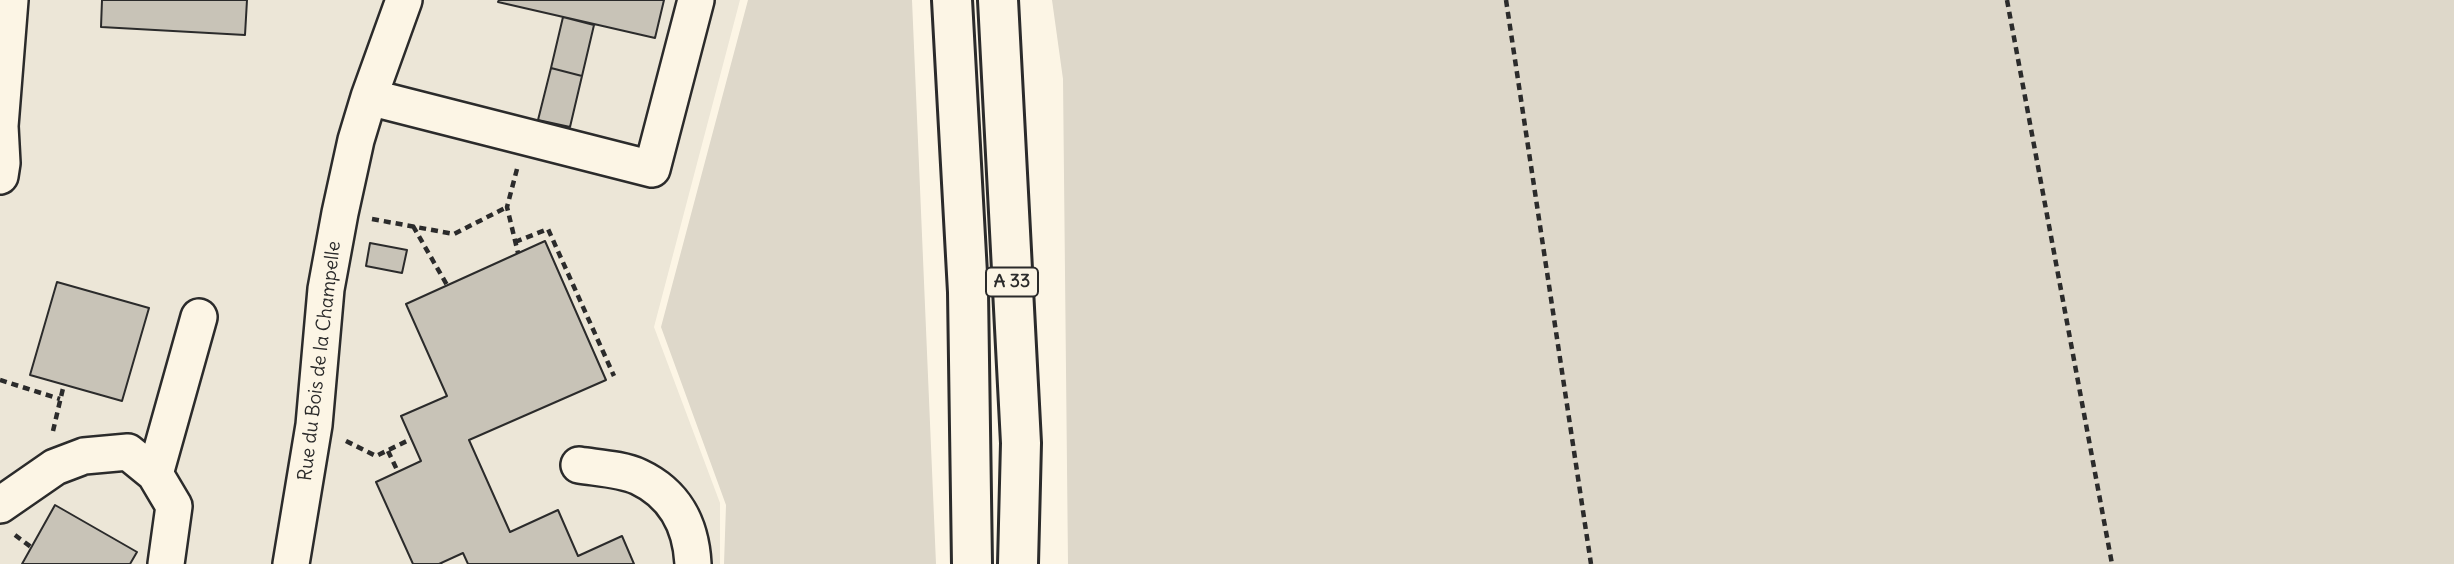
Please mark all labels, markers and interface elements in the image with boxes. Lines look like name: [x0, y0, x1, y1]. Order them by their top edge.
street label: Rue du Bois de la Champelle: [294, 240, 346, 482]
road number: A 33: [986, 268, 1038, 296]

